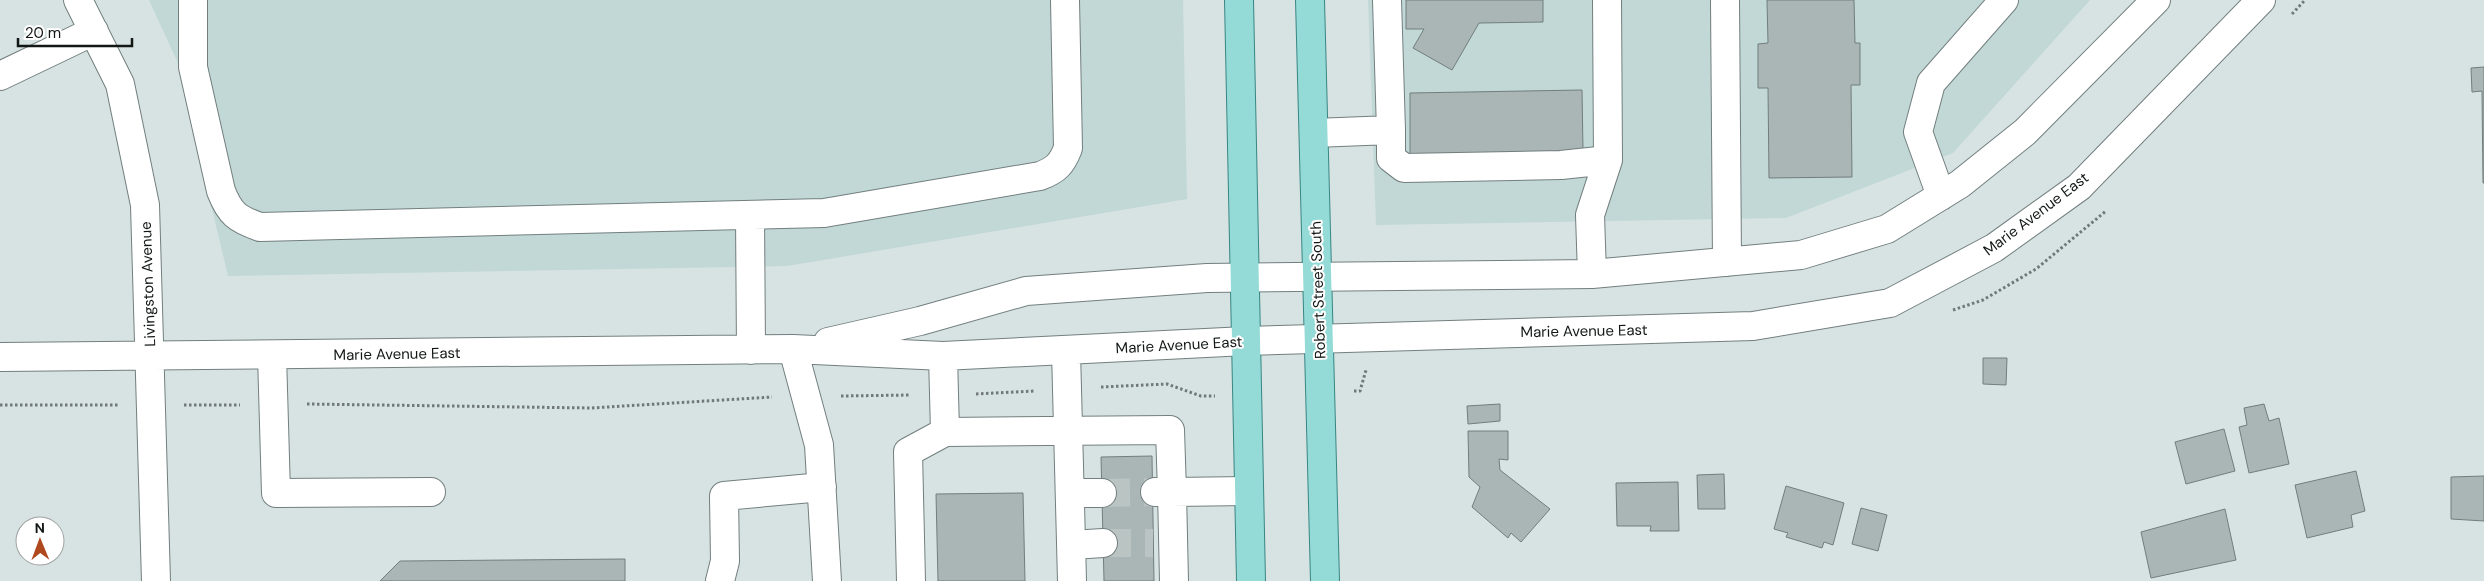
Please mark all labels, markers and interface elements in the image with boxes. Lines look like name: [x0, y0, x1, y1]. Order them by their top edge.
scale bar: [18, 15, 131, 47]
text: 20 m: [25, 23, 61, 43]
street label: Marie Avenue East: [1979, 168, 2093, 260]
street label: Livingston Avenue: [136, 221, 160, 347]
street label: Robert Street South: [1306, 221, 1330, 359]
street label: Marie Avenue East: [1520, 320, 1648, 342]
street label: Marie Avenue East: [1115, 332, 1243, 358]
street label: Marie Avenue East: [333, 343, 461, 365]
north arrow: [15, 516, 65, 566]
text: N: [35, 519, 45, 537]

